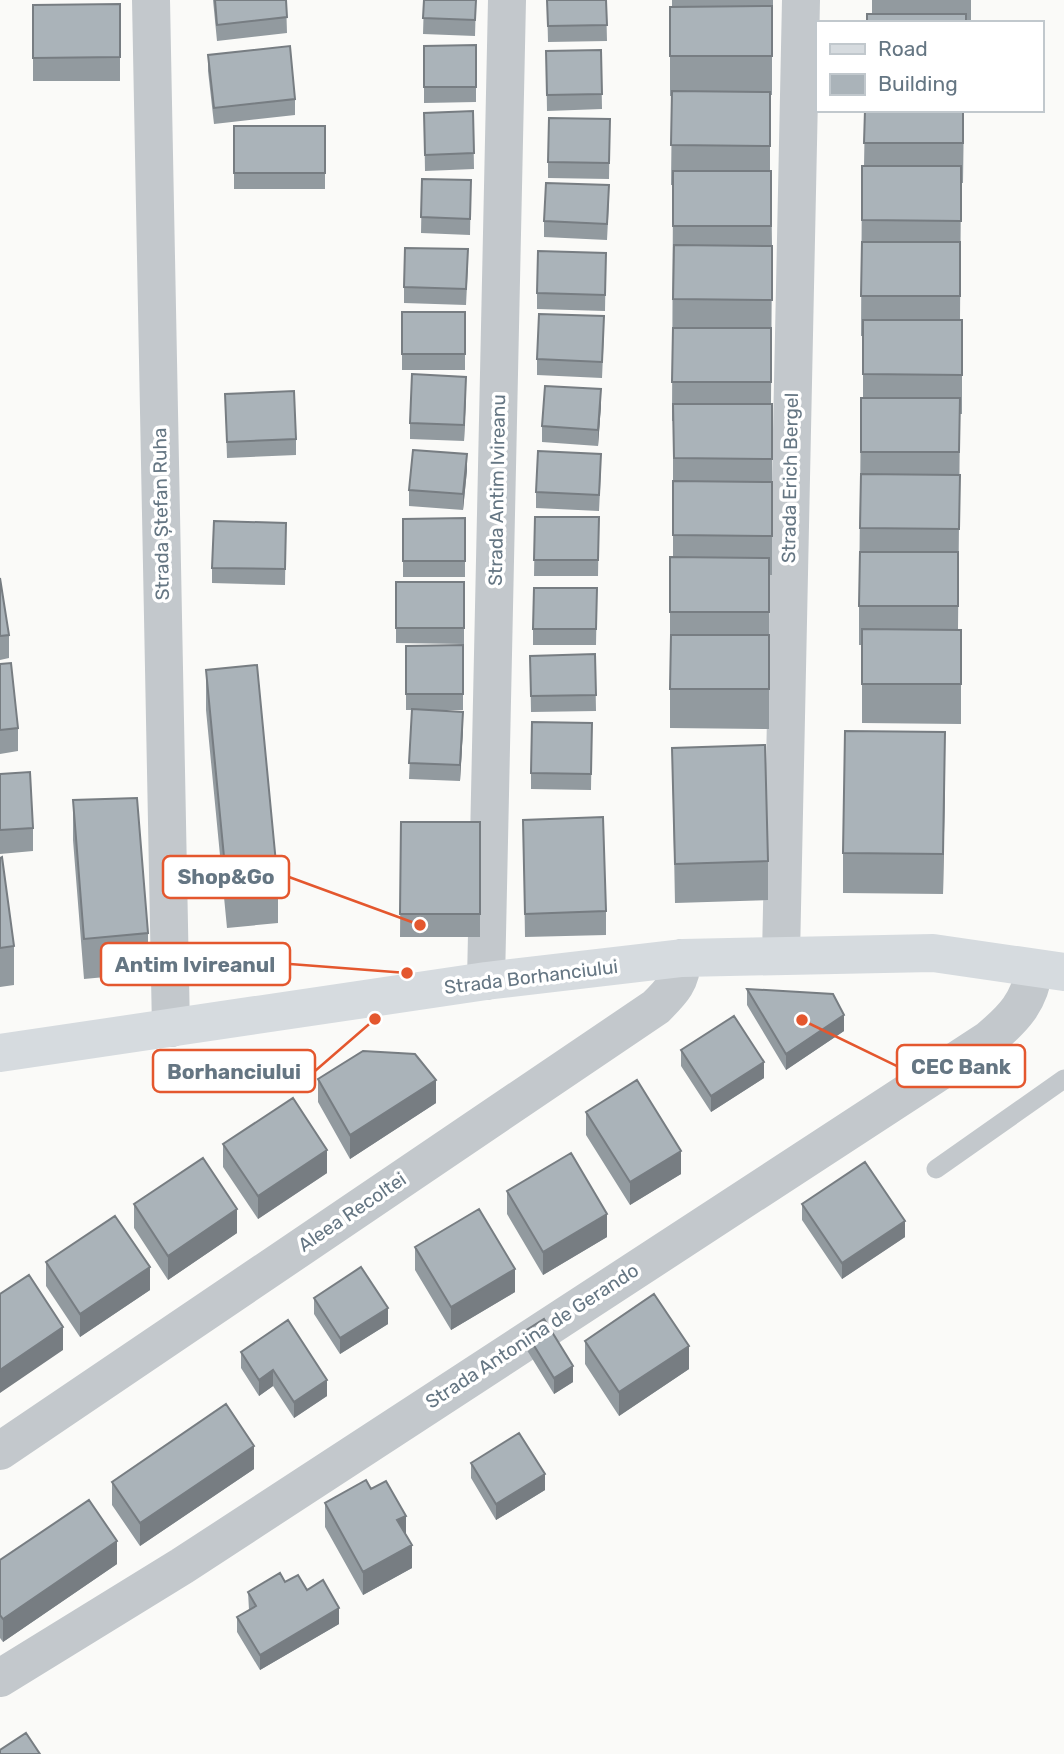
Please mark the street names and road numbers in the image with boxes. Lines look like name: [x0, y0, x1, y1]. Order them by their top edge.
street label: Strada Erich Bergel: [777, 393, 803, 563]
street label: Strada Antim Ivireanu: [484, 394, 510, 586]
street label: Strada Ștefan Ruha: [148, 427, 174, 601]
street label: Strada Borhanciului: [443, 955, 619, 999]
street label: Aleea Recoltei: [294, 1167, 410, 1257]
street label: Strada Antonina de Gerando: [421, 1258, 643, 1414]

